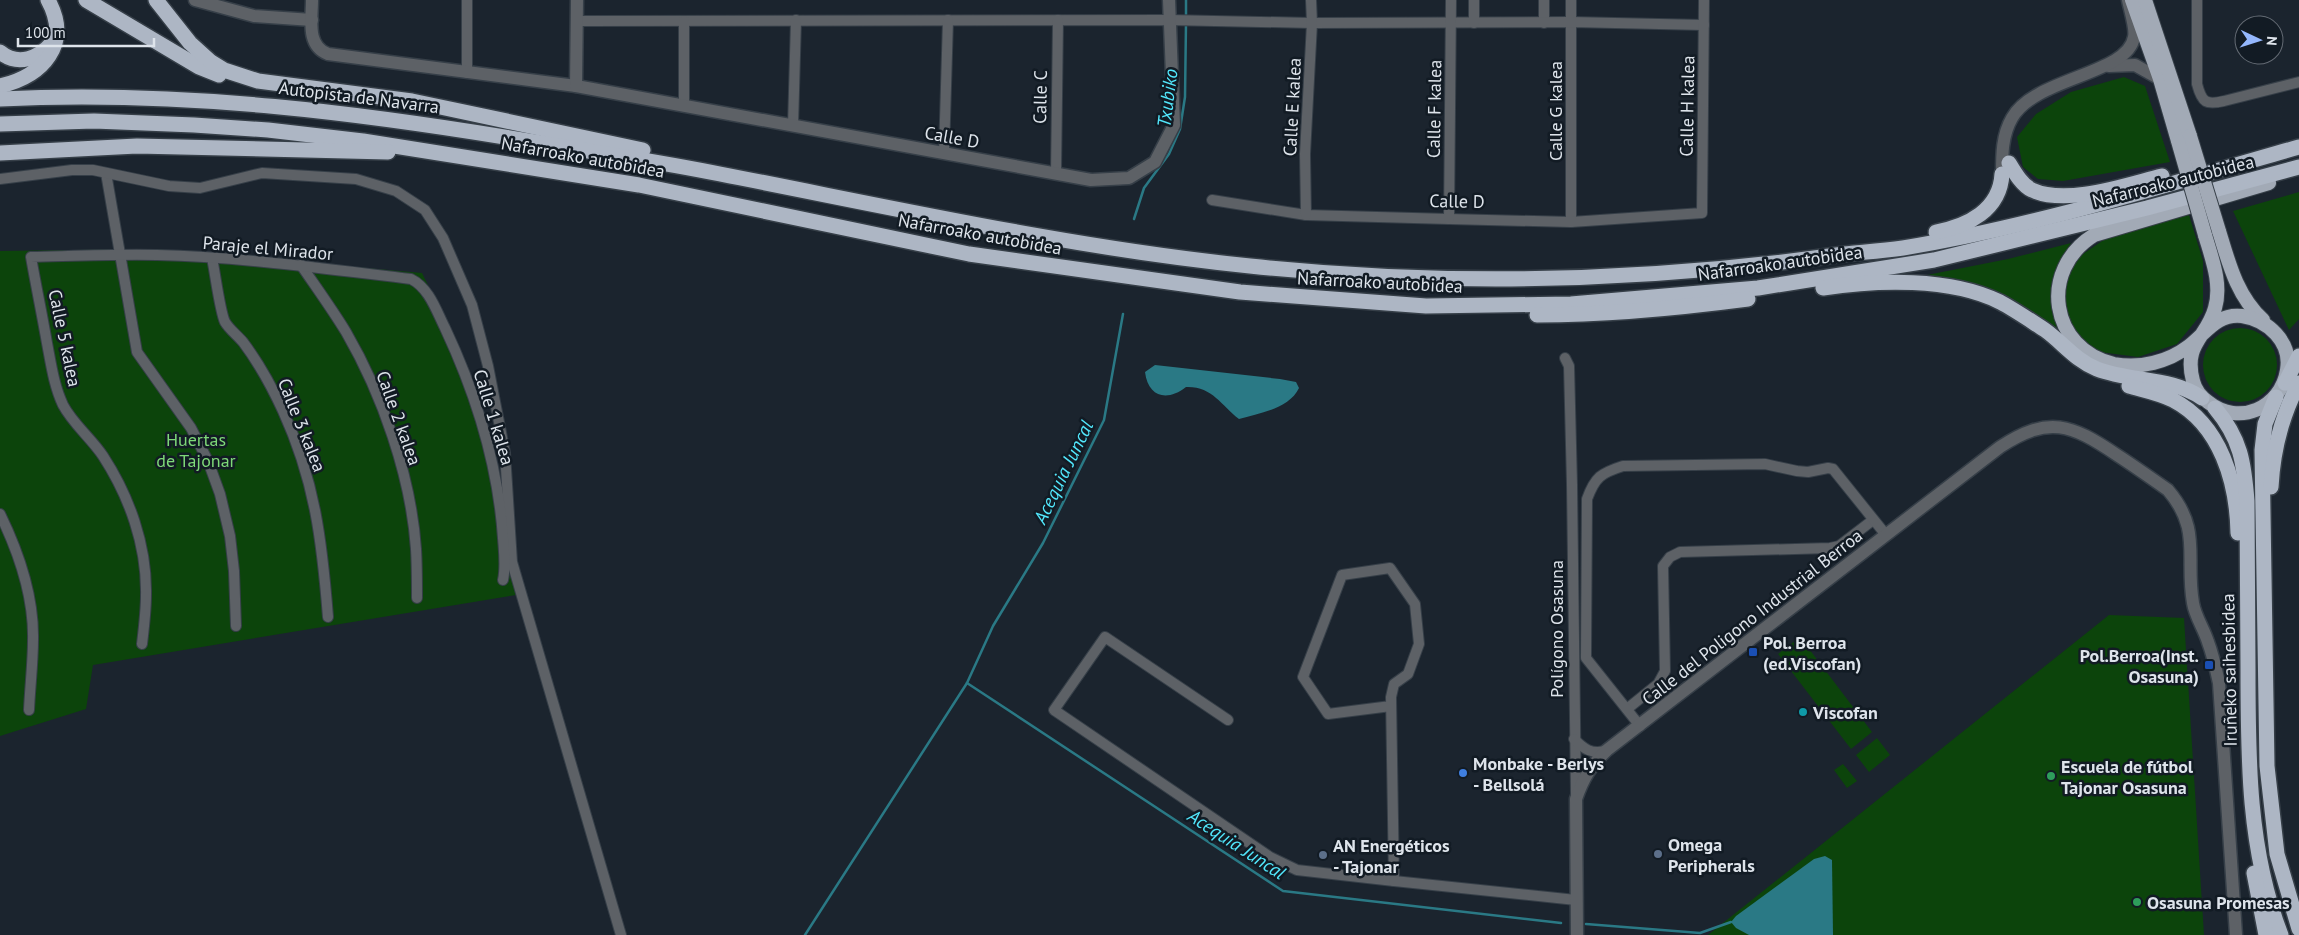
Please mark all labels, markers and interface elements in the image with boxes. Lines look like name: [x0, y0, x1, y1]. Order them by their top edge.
scale bar: [18, 15, 154, 47]
north arrow: [2234, 15, 2284, 65]
text: 100 m: [25, 23, 66, 42]
text: N: [2263, 36, 2281, 46]
street label: Calle H kalea: [1675, 55, 1699, 157]
street label: Calle E kalea: [1278, 57, 1306, 157]
street label: Calle F kalea: [1422, 60, 1446, 158]
street label: Calle G kalea: [1544, 61, 1567, 161]
water label: Txubiko: [1151, 67, 1183, 129]
street label: Calle C: [1028, 70, 1052, 124]
street label: Autopista de Navarra: [278, 76, 440, 118]
street label: Calle D: [923, 121, 981, 153]
street label: Nafarroako autobidea: [499, 131, 667, 183]
street label: Nafarroako autobidea: [2090, 150, 2256, 212]
street label: Calle D: [1429, 189, 1485, 213]
street label: Nafarroako autobidea: [896, 208, 1064, 260]
street label: Paraje el Mirador: [202, 231, 334, 265]
street label: Nafarroako autobidea: [1696, 240, 1864, 286]
street label: Nafarroako autobidea: [1297, 266, 1463, 298]
street label: Calle 5 kalea: [43, 287, 87, 389]
street label: Calle 1 kalea: [469, 366, 519, 468]
street label: Calle 2 kalea: [371, 368, 427, 468]
street label: Calle 3 kalea: [273, 375, 331, 475]
water label: Acequia Juncal: [1027, 416, 1098, 528]
park label: Huertas de Tajonar: [156, 428, 236, 472]
street label: Calle del Poligono Industrial Berroa: [1637, 524, 1867, 710]
street label: Polígono Osasuna: [1545, 560, 1568, 698]
street label: Iruñeko saihesbidea: [2216, 593, 2242, 747]
place label: Pol. Berroa (ed.Viscofan): [1763, 631, 1861, 675]
place label: Pol.Berroa(Inst. Osasuna): [2080, 644, 2199, 688]
marker: Pol. Berroa (ed.Viscofan): [1747, 646, 1759, 658]
marker: Pol.Berroa(Inst. Osasuna): [2203, 659, 2215, 671]
place label: Viscofan: [1812, 701, 1878, 724]
marker: Viscofan: [1797, 706, 1809, 718]
place label: Monbake - Berlys - Bellsolá: [1473, 752, 1605, 796]
place label: Escuela de fútbol Tajonar Osasuna: [2061, 755, 2194, 799]
marker: Monbake - Berlys - Bellsolá: [1457, 767, 1469, 779]
marker: Escuela de fútbol Tajonar Osasuna: [2045, 770, 2057, 782]
water label: Acequia Juncal: [1183, 803, 1291, 885]
place label: Omega Peripherals: [1668, 833, 1755, 877]
place label: AN Energéticos - Tajonar: [1333, 834, 1450, 878]
marker: Omega Peripherals: [1652, 848, 1664, 860]
marker: AN Energéticos - Tajonar: [1317, 849, 1329, 861]
place label: Osasuna Promesas: [2147, 891, 2290, 914]
marker: Osasuna Promesas: [2131, 896, 2143, 908]

